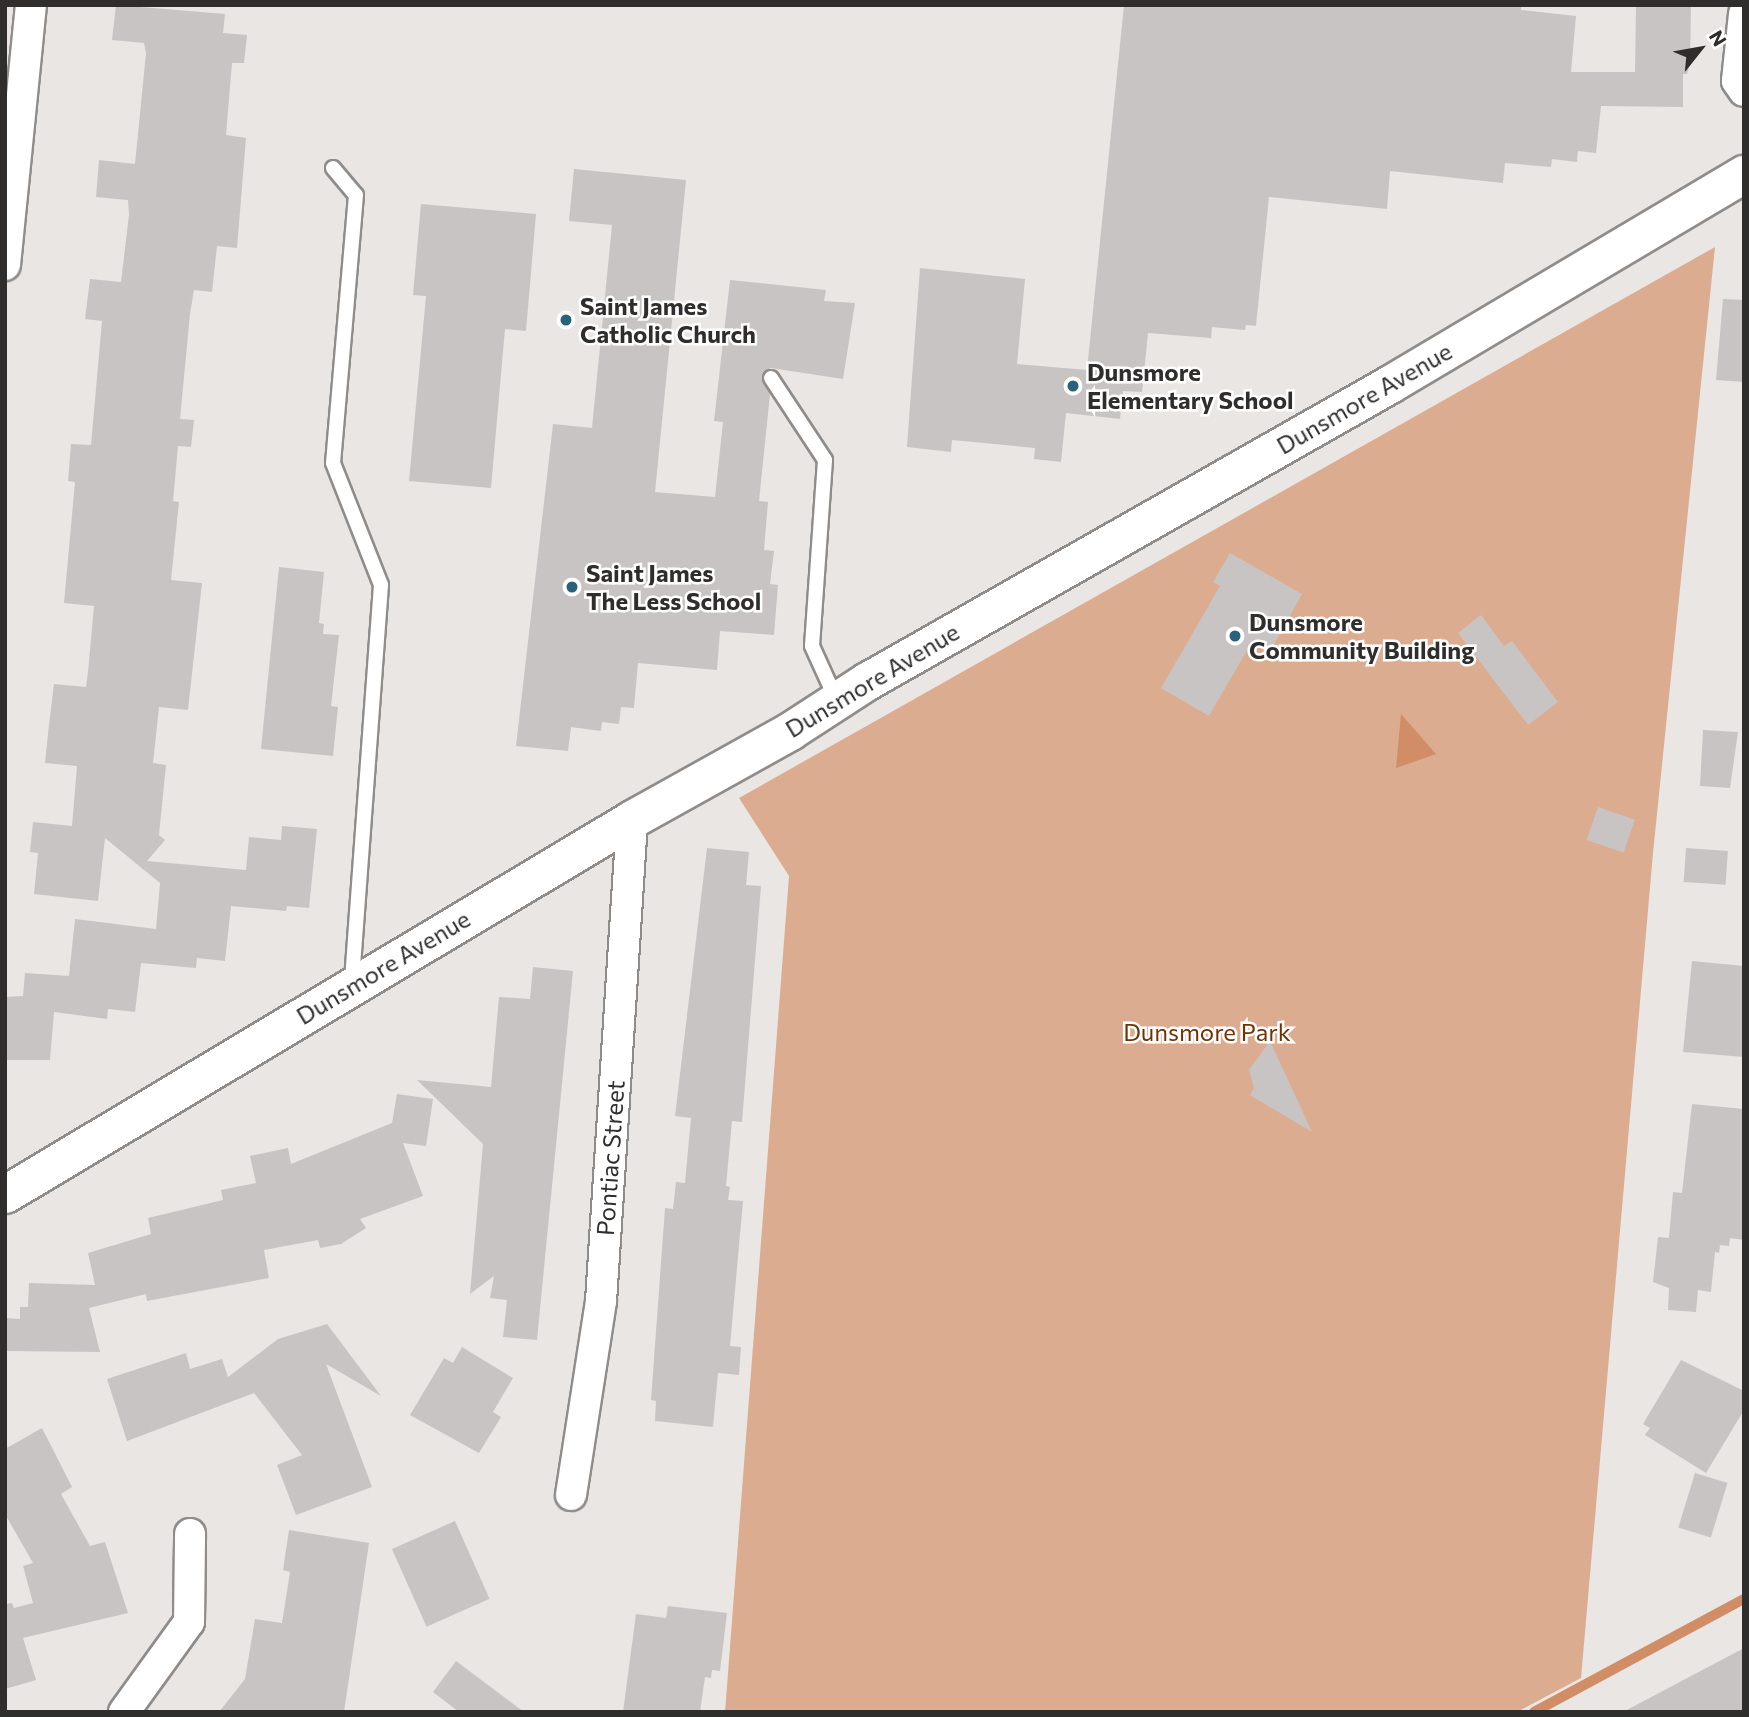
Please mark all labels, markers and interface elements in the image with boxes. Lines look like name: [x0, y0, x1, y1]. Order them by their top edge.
north arrow: [1665, 14, 1735, 84]
text: N: [1705, 26, 1732, 50]
place label: Saint James Catholic Church: [580, 292, 756, 348]
marker: Saint James Catholic Church: [558, 312, 574, 328]
street label: Dunsmore Avenue: [1271, 336, 1457, 460]
place label: Dunsmore Elementary School: [1087, 358, 1294, 414]
marker: Dunsmore Elementary School: [1065, 378, 1081, 394]
place label: Saint James The Less School: [586, 559, 761, 615]
marker: Saint James The Less School: [564, 579, 580, 595]
place label: Dunsmore Community Building: [1249, 608, 1474, 664]
street label: Dunsmore Avenue: [780, 617, 964, 743]
marker: Dunsmore Community Building: [1227, 628, 1243, 644]
street label: Dunsmore Avenue: [291, 904, 475, 1030]
park label: Dunsmore Park: [1123, 1018, 1291, 1046]
street label: Pontiac Street: [590, 1079, 630, 1237]

